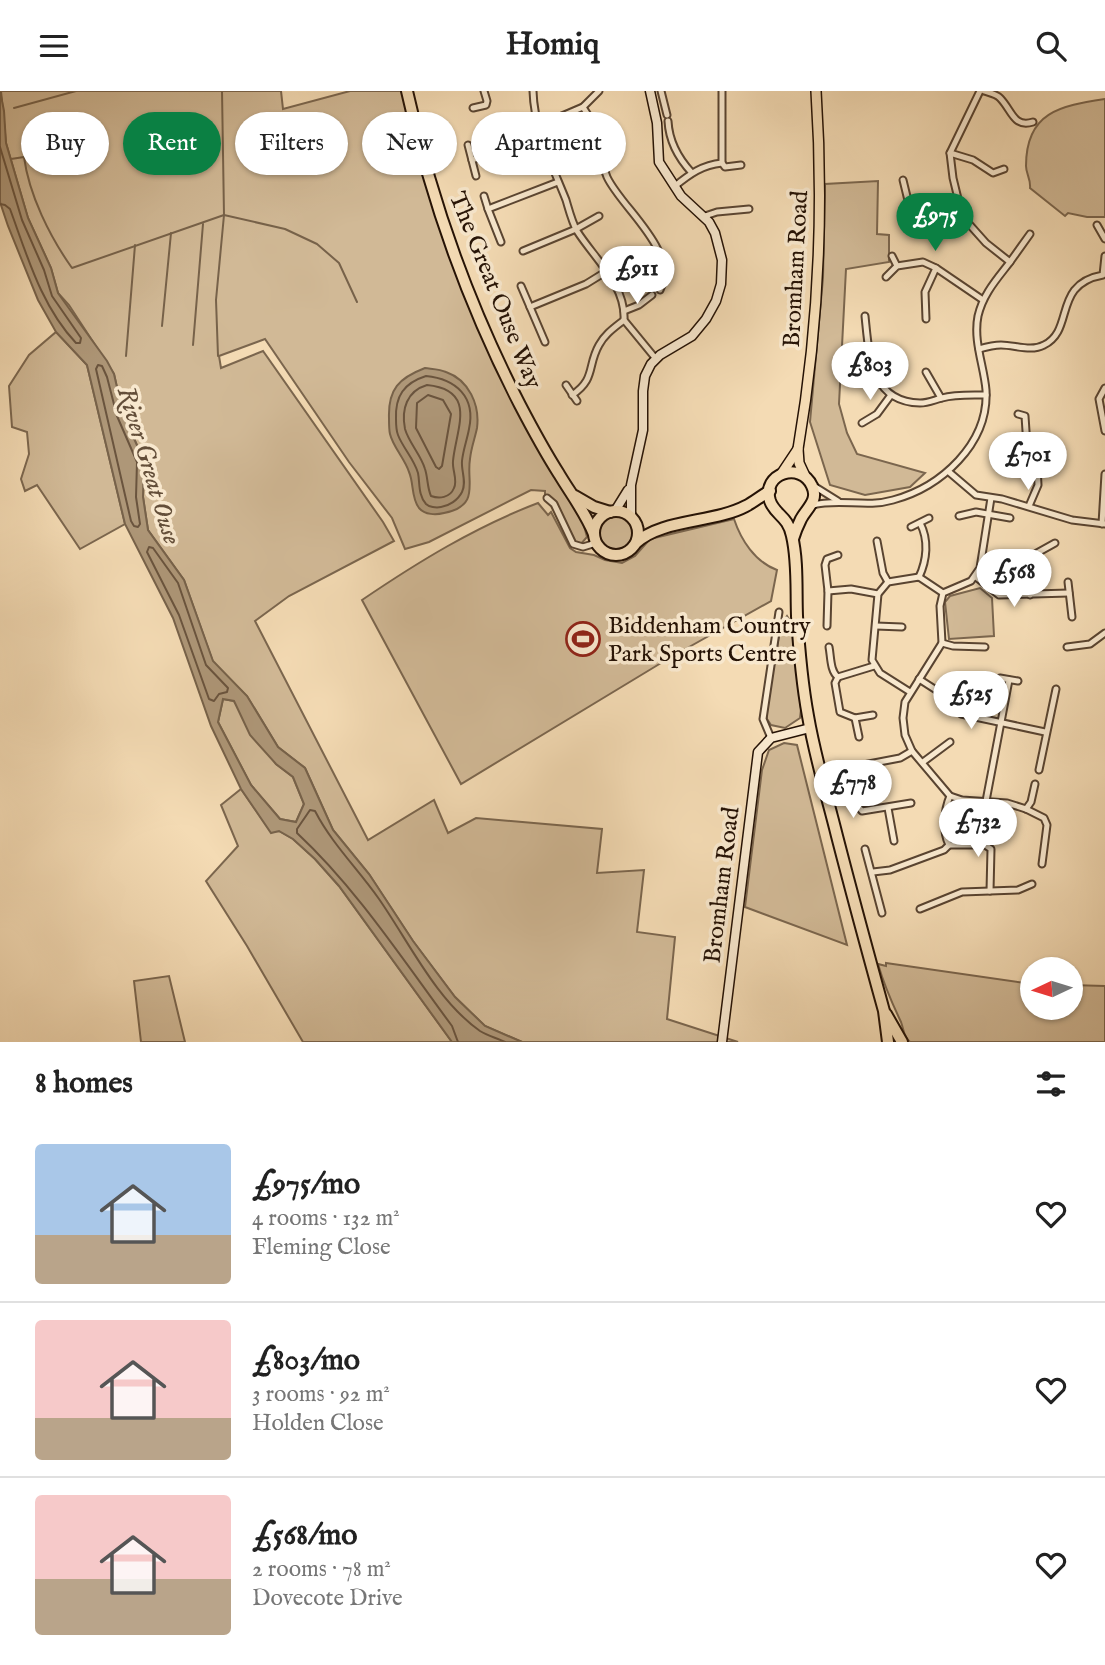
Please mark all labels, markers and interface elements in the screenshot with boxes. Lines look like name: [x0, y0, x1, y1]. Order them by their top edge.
text: Homiq: [506, 25, 599, 66]
icon: menu: [35, 27, 73, 65]
icon: search: [1032, 27, 1070, 65]
chip: Buy: [21, 112, 109, 175]
chip: Rent: [123, 112, 221, 175]
chip: Filters: [235, 112, 348, 175]
chip: New: [362, 112, 457, 175]
chip: Apartment: [471, 112, 626, 175]
street label: The Great Ouse Way: [441, 188, 548, 394]
street label: Bromham Road: [777, 190, 816, 348]
pin: £975: [894, 193, 976, 253]
text: £975: [912, 201, 958, 230]
pin: £911: [596, 247, 678, 306]
text: £911: [615, 254, 659, 283]
pin: £803: [829, 343, 911, 402]
text: £803: [848, 350, 892, 379]
water label: River Great Ouse: [109, 382, 188, 549]
pin: £701: [987, 433, 1069, 492]
text: £701: [1005, 440, 1051, 469]
pin: £568: [973, 549, 1055, 609]
text: £568: [993, 557, 1035, 586]
place label: Biddenham Country Park Sports Centre: [608, 611, 811, 670]
sports icon: Biddenham Country Park Sports Centre: [564, 620, 602, 658]
pin: £525: [930, 671, 1012, 731]
text: £525: [949, 679, 993, 708]
pin: £778: [812, 761, 894, 820]
text: £778: [830, 768, 876, 797]
pin: £732: [937, 799, 1019, 859]
street label: Bromham Road: [698, 805, 747, 965]
text: £732: [955, 807, 1001, 836]
north arrow: [1020, 957, 1083, 1020]
map controls: [1020, 957, 1083, 1020]
text: 8 homes: [35, 1065, 133, 1103]
icon: filters: [1032, 1065, 1070, 1103]
text: £975/mo: [252, 1166, 360, 1204]
icon: home: [91, 1172, 175, 1256]
icon: heart: [1032, 1195, 1070, 1233]
text: 4 rooms · 132 m²: [252, 1204, 400, 1233]
text: Fleming Close: [252, 1233, 391, 1262]
text: £803/mo: [252, 1342, 360, 1380]
icon: home: [91, 1348, 175, 1432]
icon: heart: [1032, 1371, 1070, 1409]
text: 3 rooms · 92 m²: [252, 1380, 390, 1409]
text: Holden Close: [252, 1409, 384, 1438]
text: £568/mo: [252, 1517, 357, 1555]
icon: home: [91, 1523, 175, 1607]
icon: heart: [1032, 1546, 1070, 1584]
text: 2 rooms · 78 m²: [252, 1555, 391, 1584]
text: Dovecote Drive: [252, 1584, 403, 1613]

